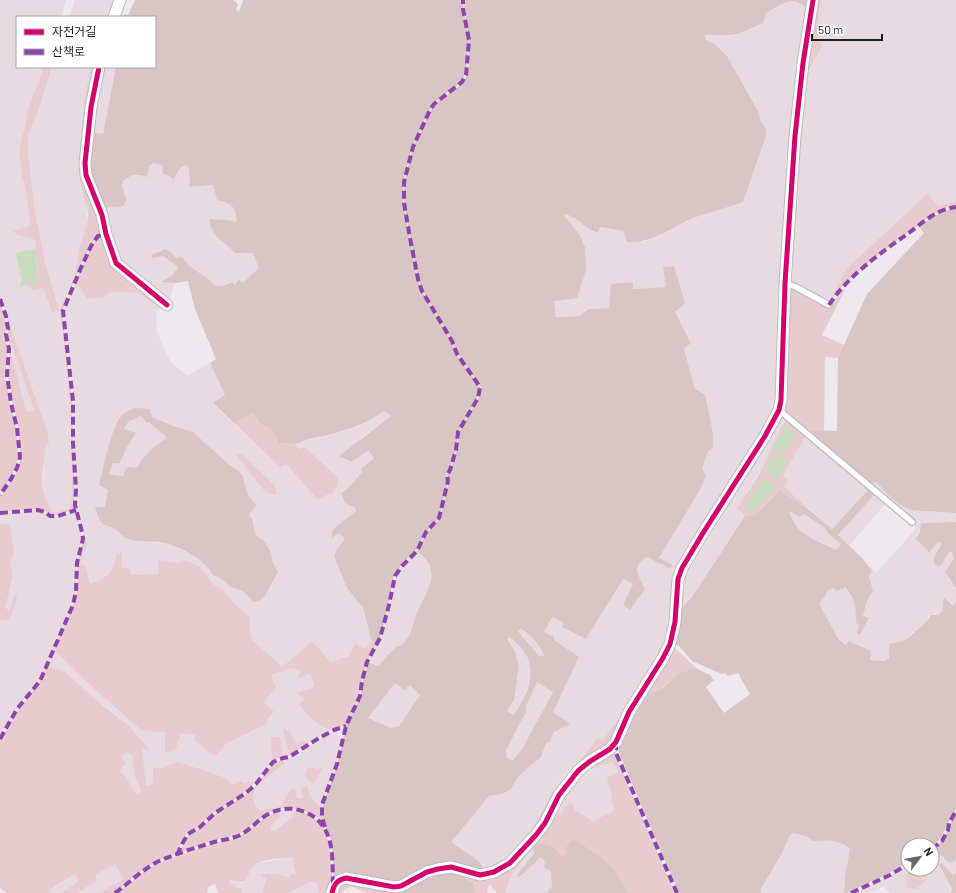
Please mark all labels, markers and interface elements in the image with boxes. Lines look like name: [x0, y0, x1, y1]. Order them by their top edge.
legend: [16, 16, 156, 68]
scale bar: [812, 16, 882, 42]
text: 50 m: [818, 22, 843, 36]
text: 자전거길: [52, 24, 96, 38]
text: 산책로: [52, 44, 85, 58]
north arrow: [900, 837, 940, 877]
text: N: [921, 845, 936, 858]

